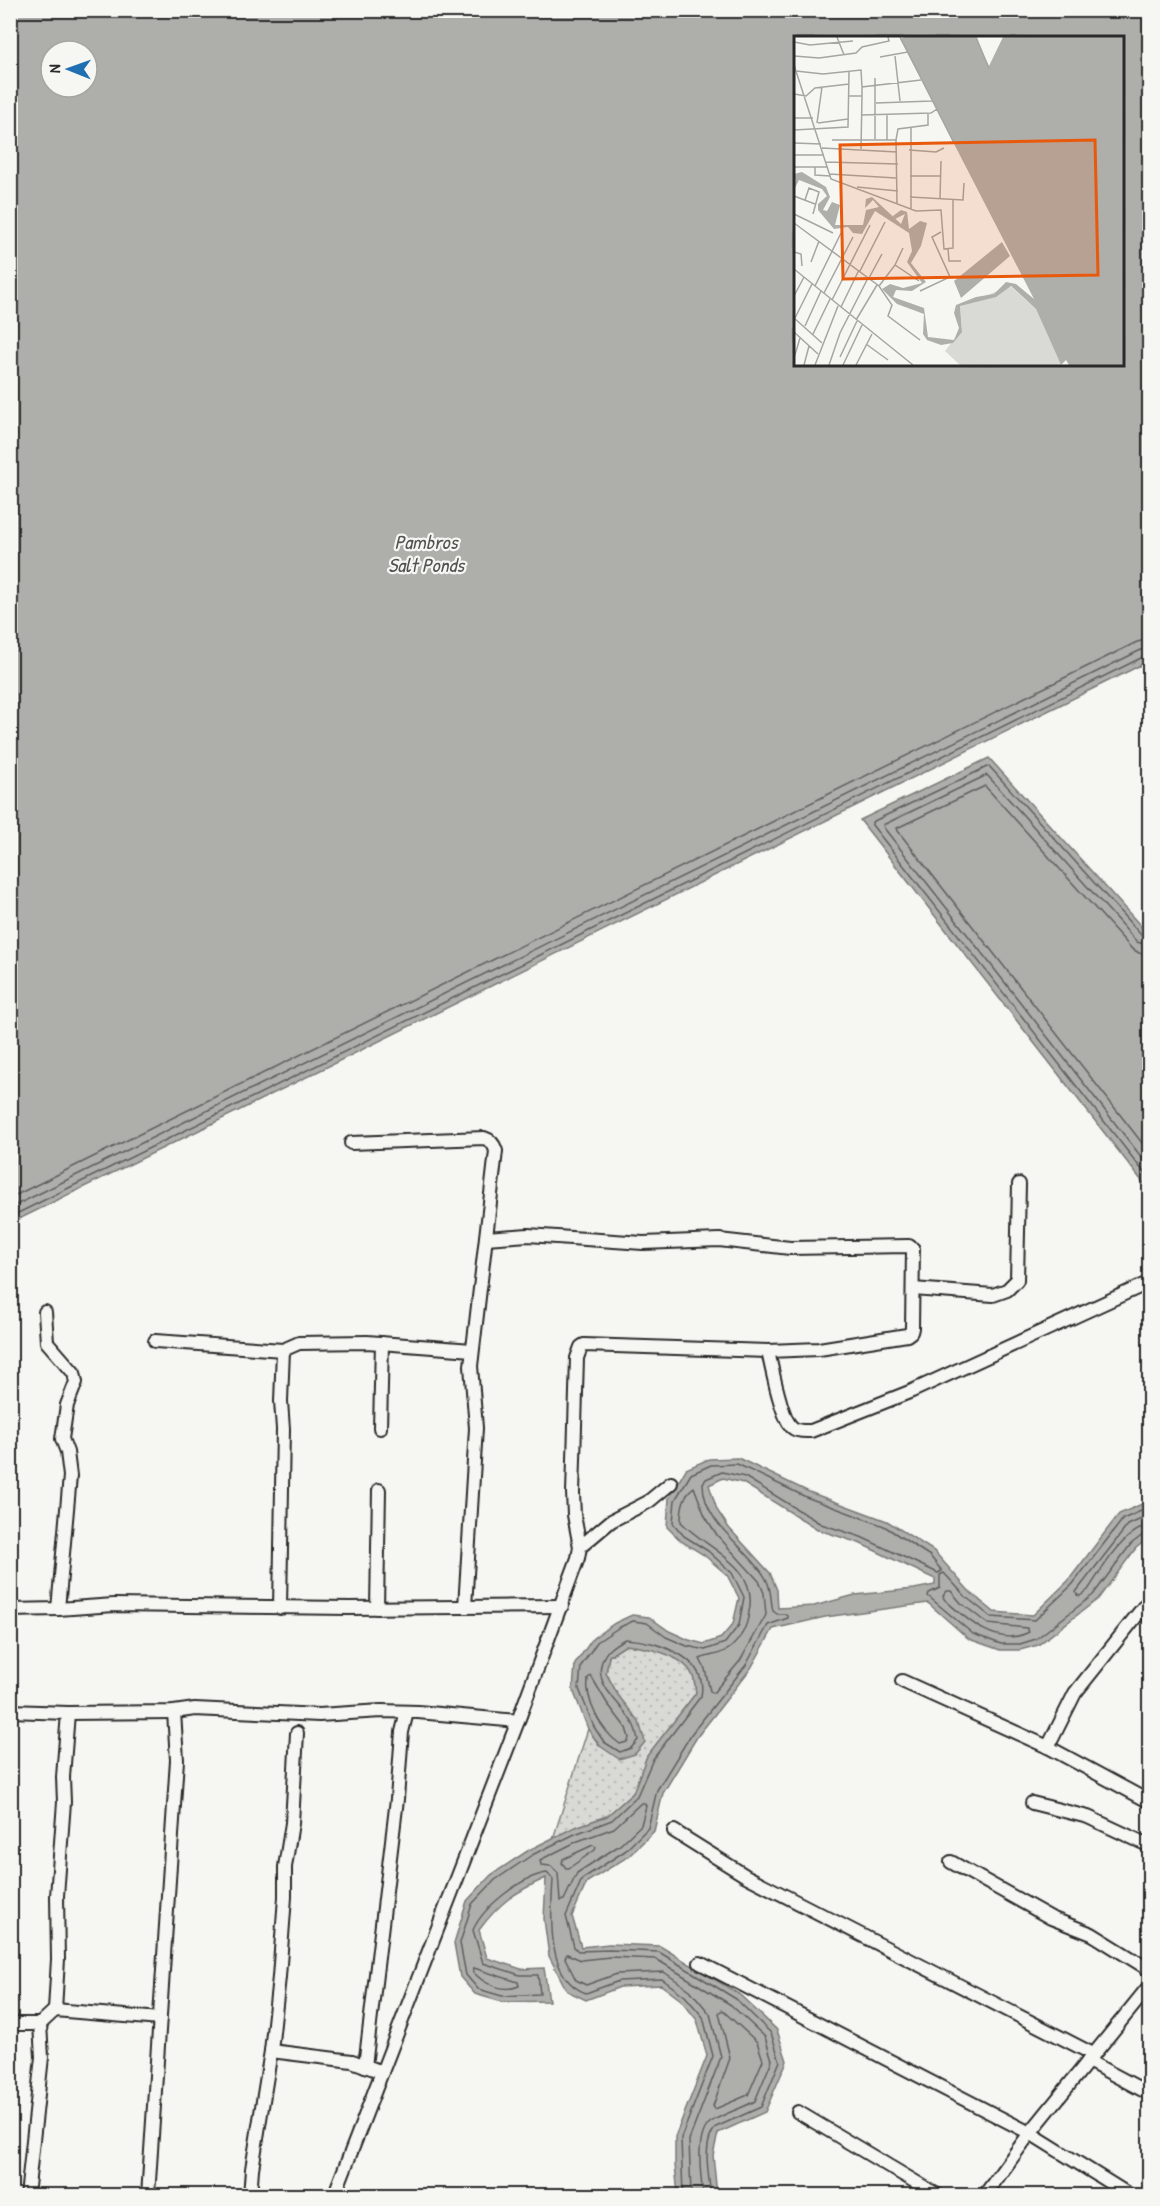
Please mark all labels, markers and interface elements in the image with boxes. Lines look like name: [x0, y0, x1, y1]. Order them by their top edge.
inset map: [794, 36, 1124, 366]
north arrow: [39, 39, 99, 99]
text: N: [43, 64, 65, 73]
water label: Pambros Salt Ponds: [388, 528, 466, 578]

